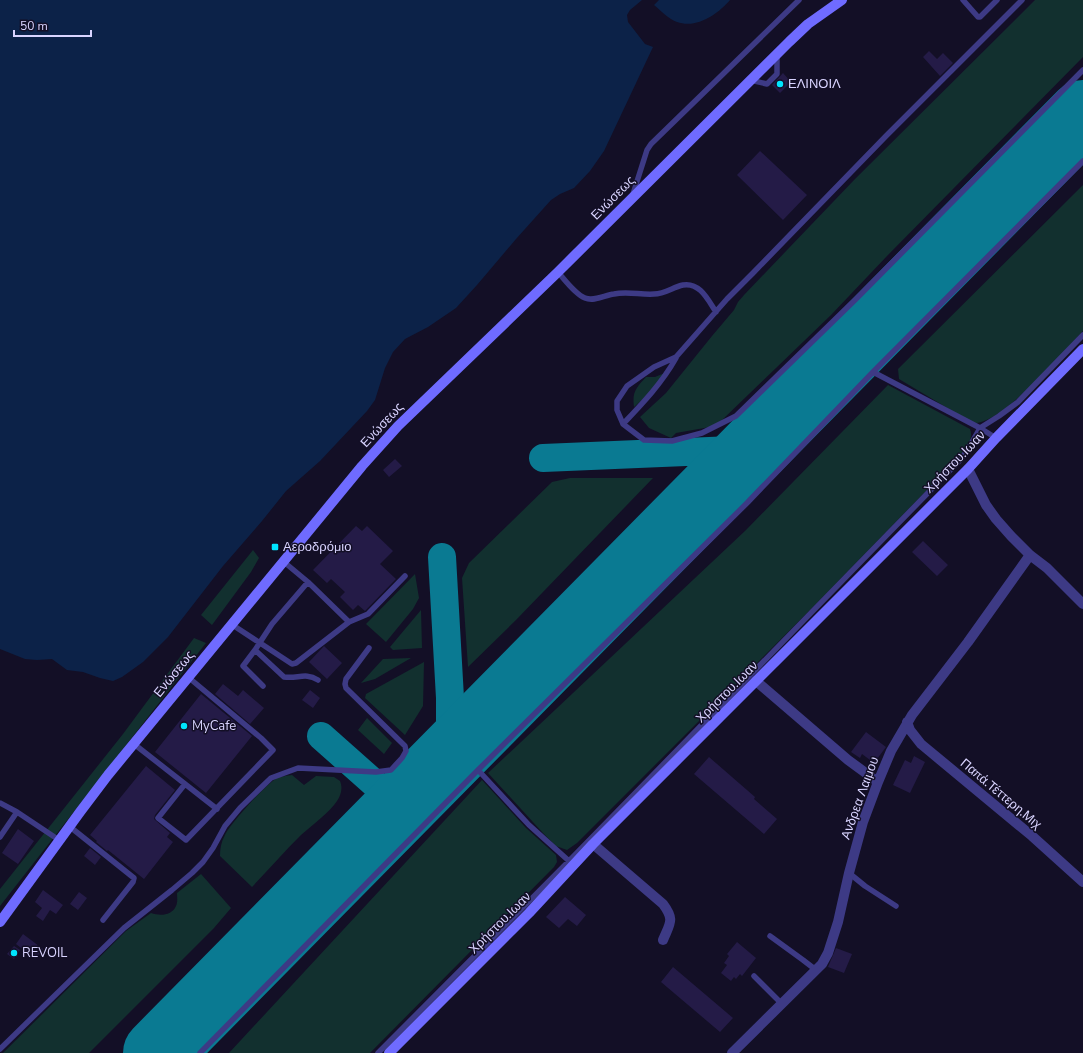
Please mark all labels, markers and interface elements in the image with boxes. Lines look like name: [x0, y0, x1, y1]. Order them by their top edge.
scale bar: [14, 12, 91, 38]
text: 50 m: [20, 18, 48, 34]
place label: ΕΛΙΝΟΙΛ: [788, 75, 841, 93]
marker: ΕΛΙΝΟΙΛ: [775, 79, 785, 89]
street label: Ενώσεως: [587, 172, 639, 224]
street label: Ενώσεως: [356, 399, 408, 451]
street label: Χρήστου.Ιωαν: [920, 426, 990, 498]
place label: Αεροδρόμιο: [283, 538, 351, 556]
marker: Αεροδρόμιο: [270, 542, 280, 552]
street label: Ενώσεως: [150, 647, 198, 701]
street label: Χρήστου.Ιωαν: [692, 657, 762, 727]
place label: MyCafe: [192, 717, 236, 735]
marker: MyCafe: [179, 721, 189, 731]
street label: Ανδρεα Λαιμου: [837, 754, 883, 842]
street label: Παπά.Τέττερη.Μιχ: [956, 754, 1046, 834]
street label: Χρήστου.Ιωαν: [465, 888, 535, 958]
place label: REVOIL: [22, 944, 67, 962]
marker: REVOIL: [9, 948, 19, 958]

